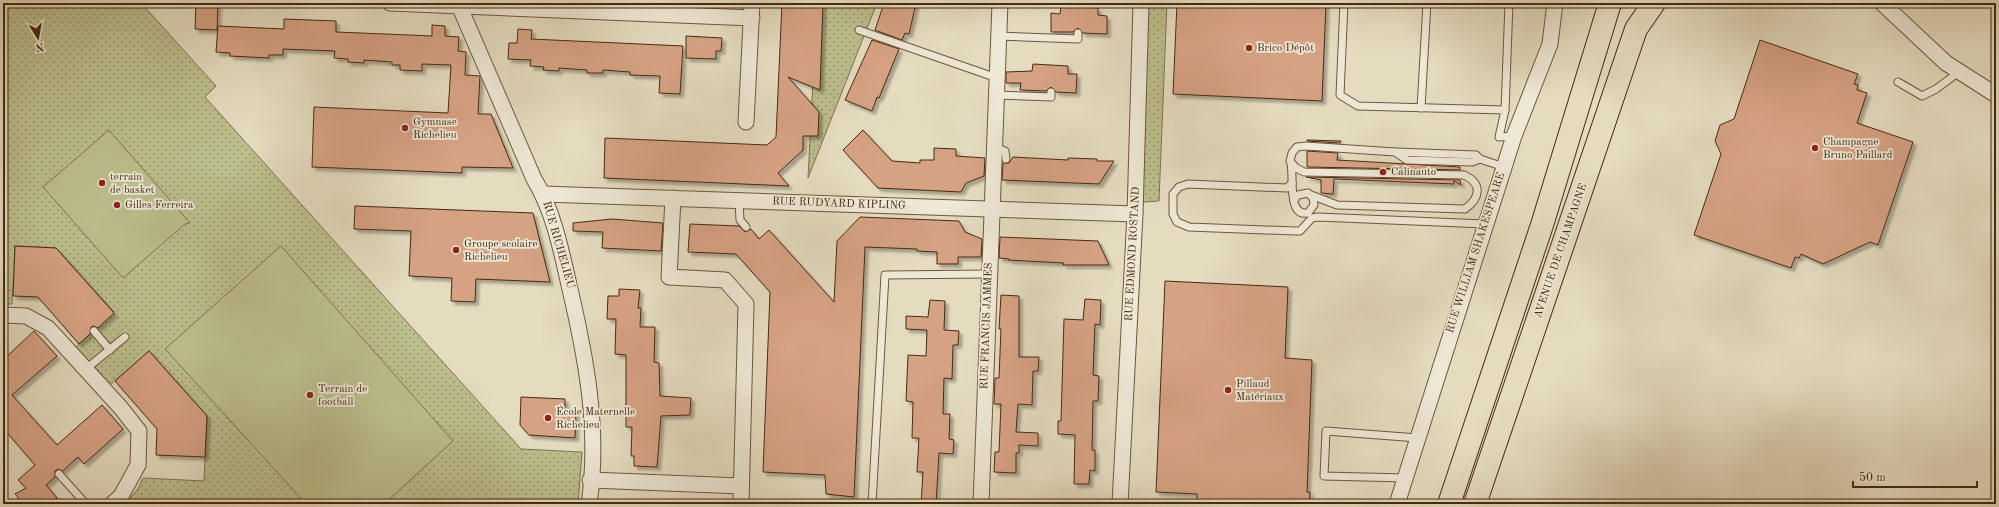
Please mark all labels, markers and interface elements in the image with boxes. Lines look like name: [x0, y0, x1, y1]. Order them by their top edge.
north arrow: [18, 18, 58, 58]
text: N: [34, 40, 45, 53]
marker: Brico Dépôt: [1244, 43, 1254, 53]
place label: Brico Dépôt: [1257, 43, 1314, 54]
place label: Gymnase Richelieu: [413, 117, 457, 141]
marker: Gymnase Richelieu: [400, 123, 410, 133]
place label: Champagne Bruno Paillard: [1823, 137, 1893, 161]
marker: Champagne Bruno Paillard: [1810, 143, 1820, 153]
marker: Calinauto: [1378, 167, 1388, 177]
place label: Calinauto: [1391, 167, 1436, 178]
street label: RUE WILLIAM SHAKESPEARE: [1445, 171, 1507, 335]
place label: terrain de basket: [110, 172, 155, 196]
marker: terrain de basket: [97, 178, 107, 188]
street label: AVENUE DE CHAMPAGNE: [1533, 182, 1589, 320]
street label: RUE EDMOND ROSTAND: [1124, 186, 1142, 322]
street label: RUE RUDYARD KIPLING: [772, 196, 906, 212]
marker: Gilles Ferreira: [112, 200, 122, 210]
place label: Gilles Ferreira: [125, 200, 194, 211]
street label: RUE RICHELIEU: [540, 200, 576, 290]
place label: Groupe scolaire Richelieu: [464, 239, 538, 263]
marker: Groupe scolaire Richelieu: [451, 245, 461, 255]
street label: RUE FRANCIS JAMMES: [979, 262, 995, 390]
place label: Pillaud Matériaux: [1236, 379, 1284, 403]
place label: Terrain de football: [318, 384, 367, 408]
marker: Pillaud Matériaux: [1223, 385, 1233, 395]
marker: Terrain de football: [305, 390, 315, 400]
place label: École Maternelle Richelieu: [556, 405, 635, 431]
marker: École Maternelle Richelieu: [543, 413, 553, 423]
scale bar: [1853, 463, 1977, 489]
text: 50 m: [1859, 471, 1886, 484]

